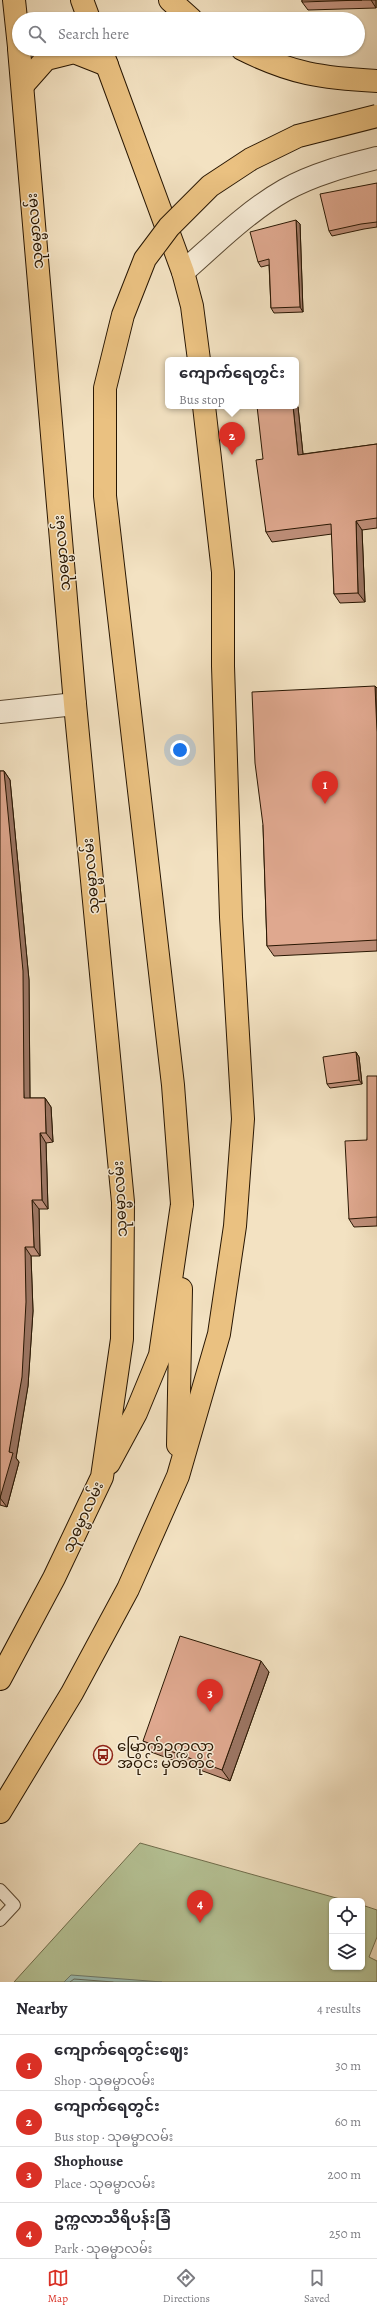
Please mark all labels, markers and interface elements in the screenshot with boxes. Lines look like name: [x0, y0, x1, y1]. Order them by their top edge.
search box: [12, 12, 365, 56]
icon: search: [26, 23, 48, 45]
text: Search here: [58, 24, 129, 44]
street label: သုဓမ္မာလမ်း: [22, 192, 51, 270]
popup: [165, 357, 299, 409]
text: ကျောက်ရေတွင်း: [179, 363, 285, 383]
text: Bus stop: [179, 391, 225, 408]
pin: 2: [219, 422, 245, 455]
street label: သုဓမ္မာလမ်း: [49, 514, 78, 592]
your location: [170, 740, 190, 760]
pin: 1: [312, 771, 338, 804]
street label: သုဓမ္မာလမ်း: [78, 837, 107, 915]
street label: သုဓမ္မာလမ်း: [108, 1160, 134, 1238]
street label: သုဓမ္မာလမ်း: [58, 1478, 110, 1557]
pin: 3: [197, 1679, 223, 1712]
place label: မြောက်ဥက္ကလာ အဝိုင်း မှတ်တိုင်: [117, 1736, 215, 1775]
bus stop icon: မြောက်ဥက္ကလာ အဝိုင်း မှတ်တိုင်: [92, 1744, 114, 1766]
pin: 4: [187, 1890, 213, 1923]
map controls: [329, 1898, 365, 1970]
button: locate: [329, 1898, 365, 1934]
button: layers: [329, 1934, 365, 1970]
text: Nearby: [16, 1997, 67, 2020]
text: 4 results: [317, 2000, 361, 2017]
text: ကျောက်ရေတွင်းဈေး: [54, 2040, 189, 2060]
text: 1: [27, 2057, 31, 2074]
text: 30 m: [335, 2057, 361, 2074]
text: Shop · သုဓမ္မာလမ်း: [54, 2072, 155, 2089]
text: ကျောက်ရေတွင်း: [54, 2096, 160, 2116]
text: 2: [26, 2113, 32, 2130]
text: 60 m: [335, 2113, 361, 2130]
text: Bus stop · သုဓမ္မာလမ်း: [54, 2128, 173, 2145]
text: Shophouse: [54, 2151, 123, 2171]
text: 3: [26, 2166, 32, 2183]
text: 200 m: [328, 2166, 361, 2183]
text: Place · သုဓမ္မာလမ်း: [54, 2175, 155, 2192]
text: ဥက္ကလာသီရိပန်းခြံ: [54, 2208, 171, 2228]
text: 4: [26, 2225, 32, 2242]
text: 250 m: [329, 2225, 361, 2242]
text: Park · သုဓမ္မာလမ်း: [54, 2240, 152, 2257]
tab: Map: [47, 2267, 69, 2306]
tab: Directions: [163, 2267, 210, 2306]
tab: Saved: [304, 2267, 330, 2306]

